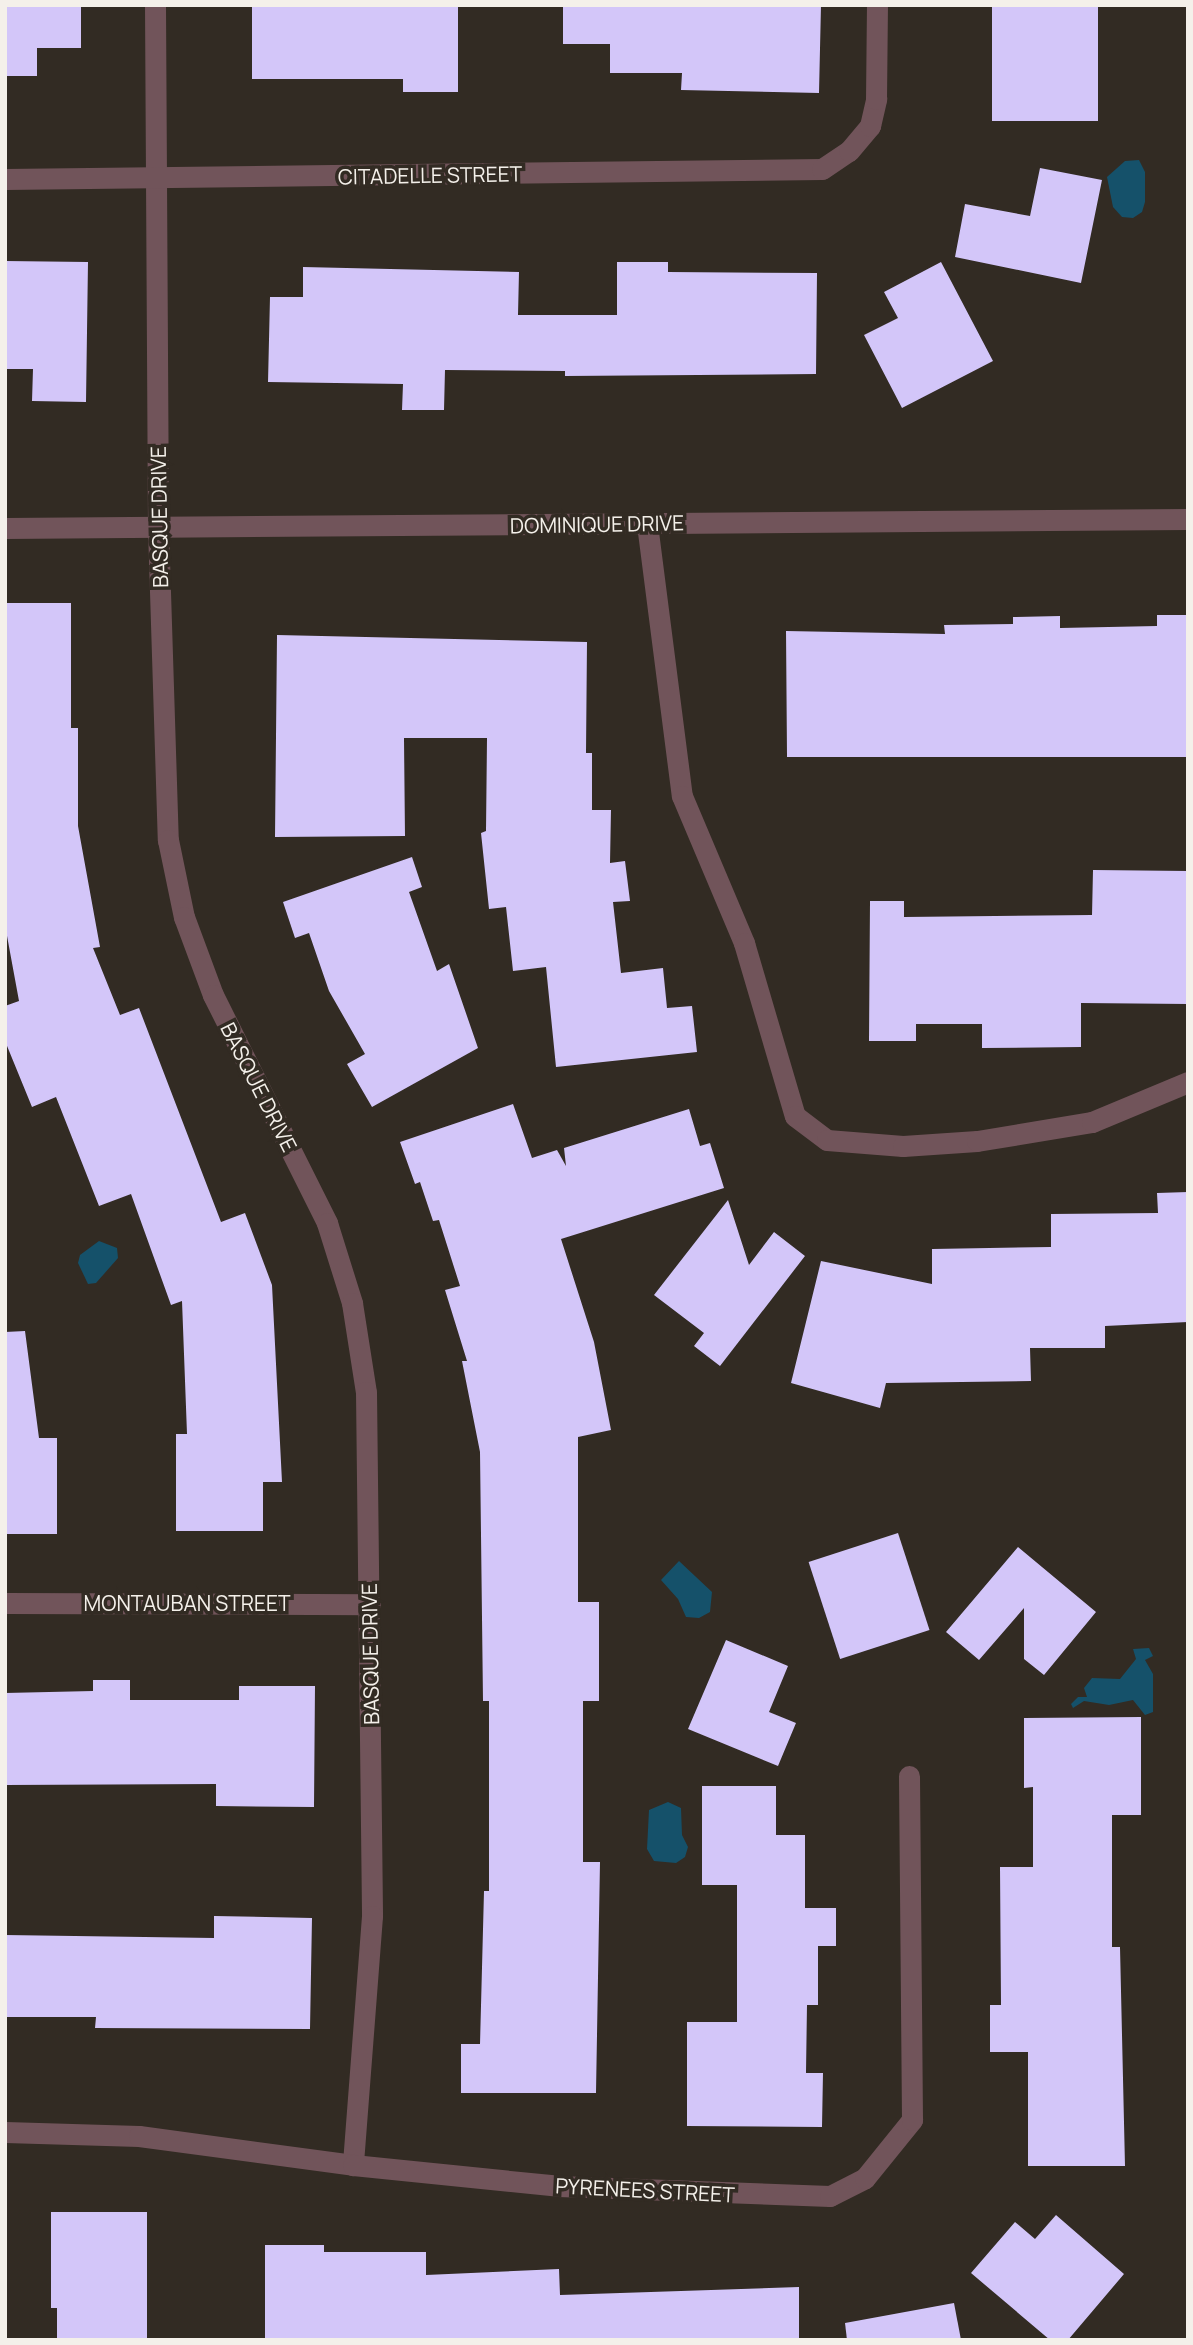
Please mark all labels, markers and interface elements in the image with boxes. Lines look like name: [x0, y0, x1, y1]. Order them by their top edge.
street label: CITADELLE STREET: [338, 161, 522, 189]
street label: BASQUE DRIVE: [145, 446, 173, 588]
street label: DOMINIQUE DRIVE: [510, 510, 684, 538]
street label: BASQUE DRIVE: [216, 1018, 302, 1156]
street label: BASQUE DRIVE: [356, 1583, 384, 1725]
street label: MONTAUBAN STREET: [84, 1590, 290, 1616]
street label: PYRENEES STREET: [555, 2173, 735, 2207]

